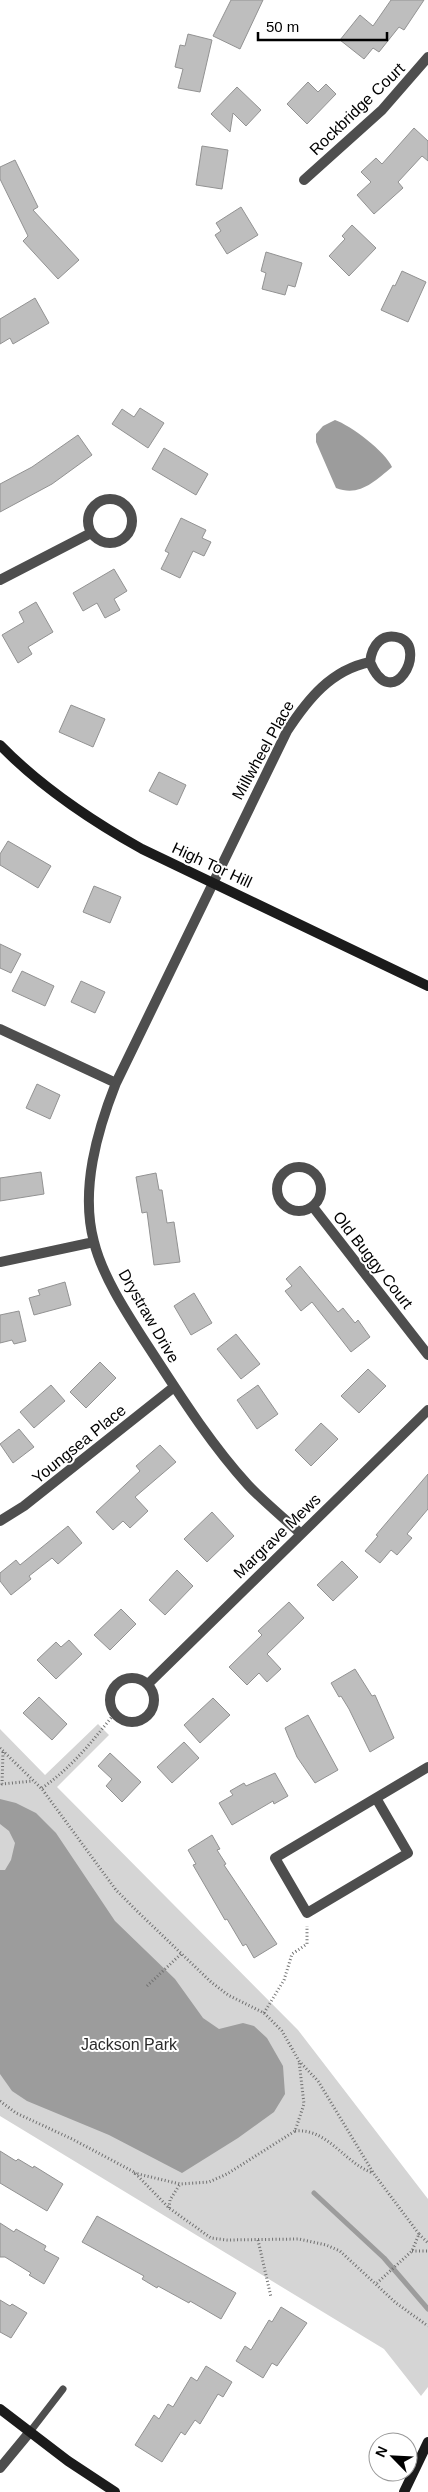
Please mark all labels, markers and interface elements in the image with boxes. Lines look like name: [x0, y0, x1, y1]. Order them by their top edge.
scale bar: [258, 10, 387, 42]
text: 50 m: [266, 18, 299, 35]
street label: Rockbridge Court: [306, 59, 408, 158]
street label: Millwheel Place: [229, 698, 297, 802]
street label: High Tor Hill: [169, 839, 255, 891]
street label: Old Buggy Court: [330, 1208, 416, 1312]
street label: Drystraw Drive: [115, 1266, 183, 1366]
street label: Youngsea Place: [29, 1401, 129, 1487]
street label: Margrave Mews: [230, 1490, 324, 1582]
park label: Jackson Park: [81, 2036, 178, 2053]
north arrow: [368, 2432, 418, 2482]
text: N: [372, 2444, 390, 2460]

